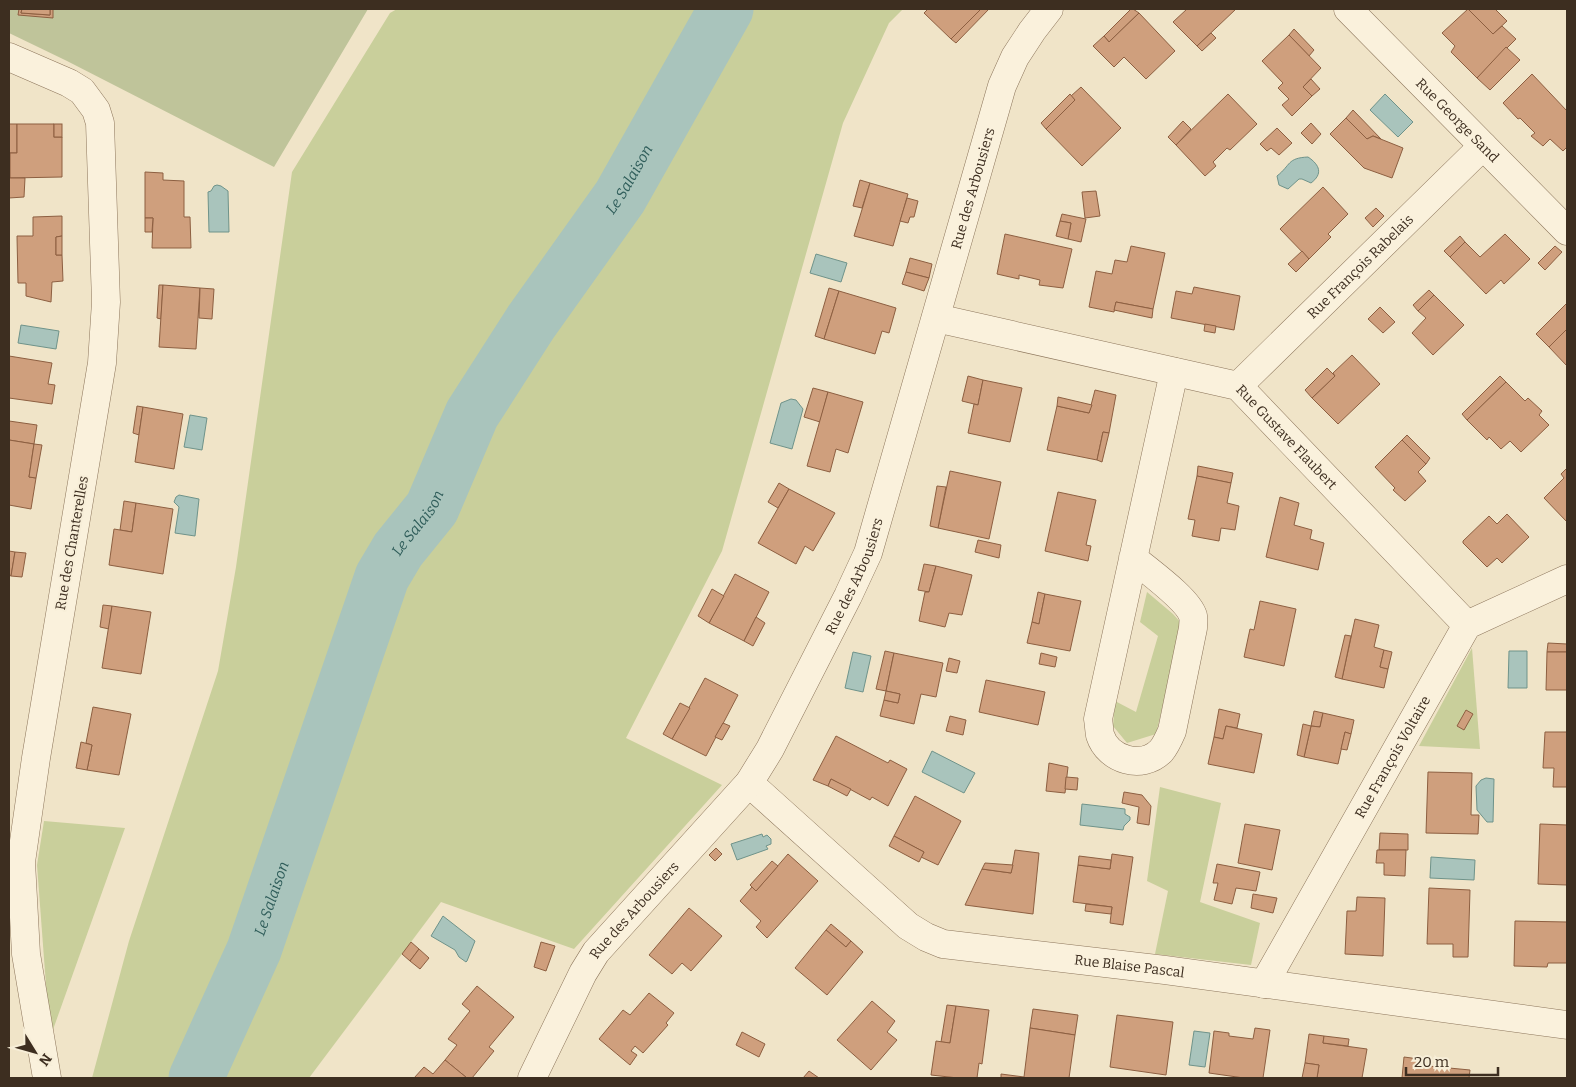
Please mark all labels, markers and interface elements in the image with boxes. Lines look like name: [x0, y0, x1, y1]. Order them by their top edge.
street label: Rue George Sand: [1412, 75, 1503, 166]
street label: Rue des Arbousiers: [947, 126, 998, 251]
water label: Le Salaison: [602, 142, 657, 218]
street label: Rue François Rabelais: [1304, 211, 1417, 322]
street label: Rue Gustave Flaubert: [1233, 381, 1341, 493]
street label: Rue des Chanterelles: [52, 475, 92, 611]
water label: Le Salaison: [388, 488, 447, 559]
street label: Rue des Arbousiers: [821, 516, 886, 637]
street label: Rue François Voltaire: [1351, 693, 1434, 821]
street label: Rue des Arbousiers: [586, 858, 682, 962]
water label: Le Salaison: [251, 859, 293, 938]
street label: Rue Blaise Pascal: [1073, 951, 1186, 981]
north arrow: [10, 1027, 60, 1077]
scale bar: [1406, 1044, 1498, 1076]
text: N: [35, 1050, 55, 1069]
text: 20 m: [1414, 1053, 1450, 1071]

